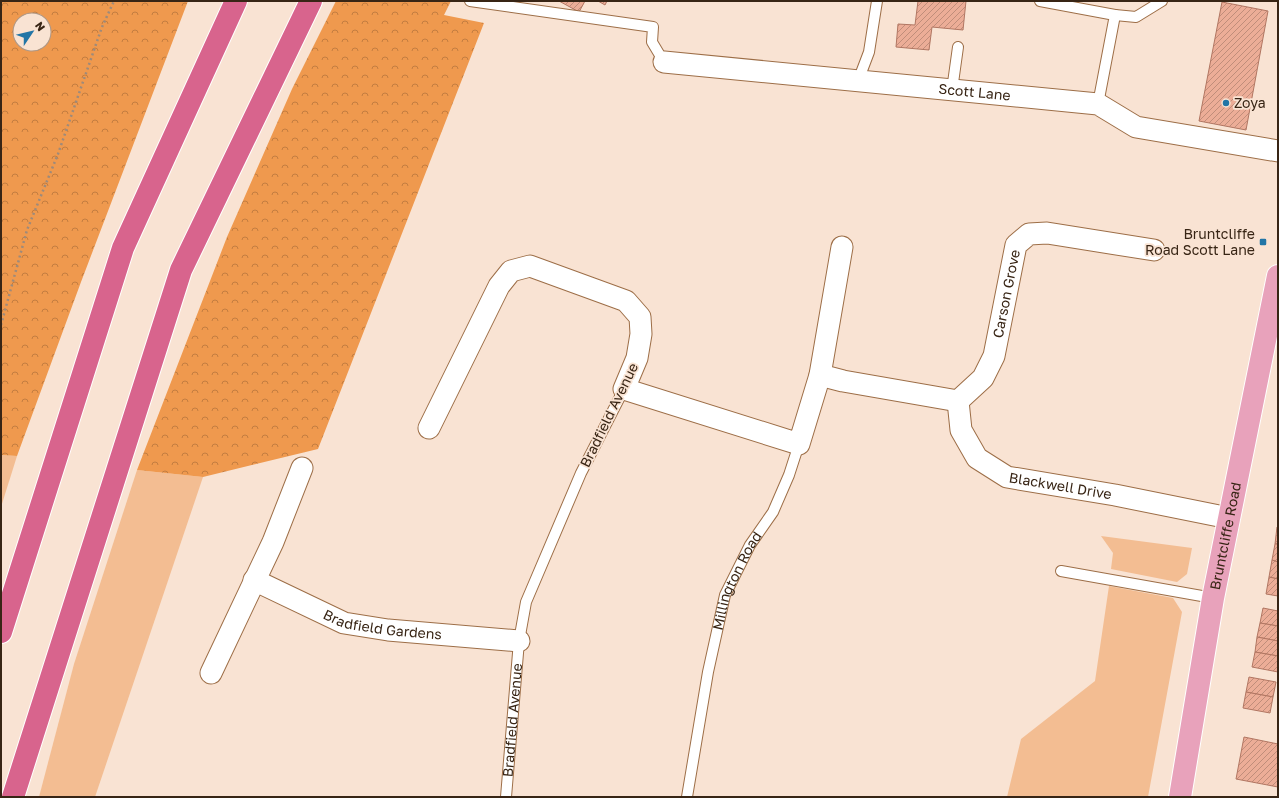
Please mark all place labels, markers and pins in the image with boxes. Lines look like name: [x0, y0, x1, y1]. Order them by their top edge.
place label: Zoya: [1234, 94, 1266, 111]
marker: Zoya: [1221, 98, 1231, 108]
place label: Bruntcliffe Road Scott Lane: [1145, 225, 1255, 258]
marker: Bruntcliffe Road Scott Lane: [1258, 237, 1268, 247]

